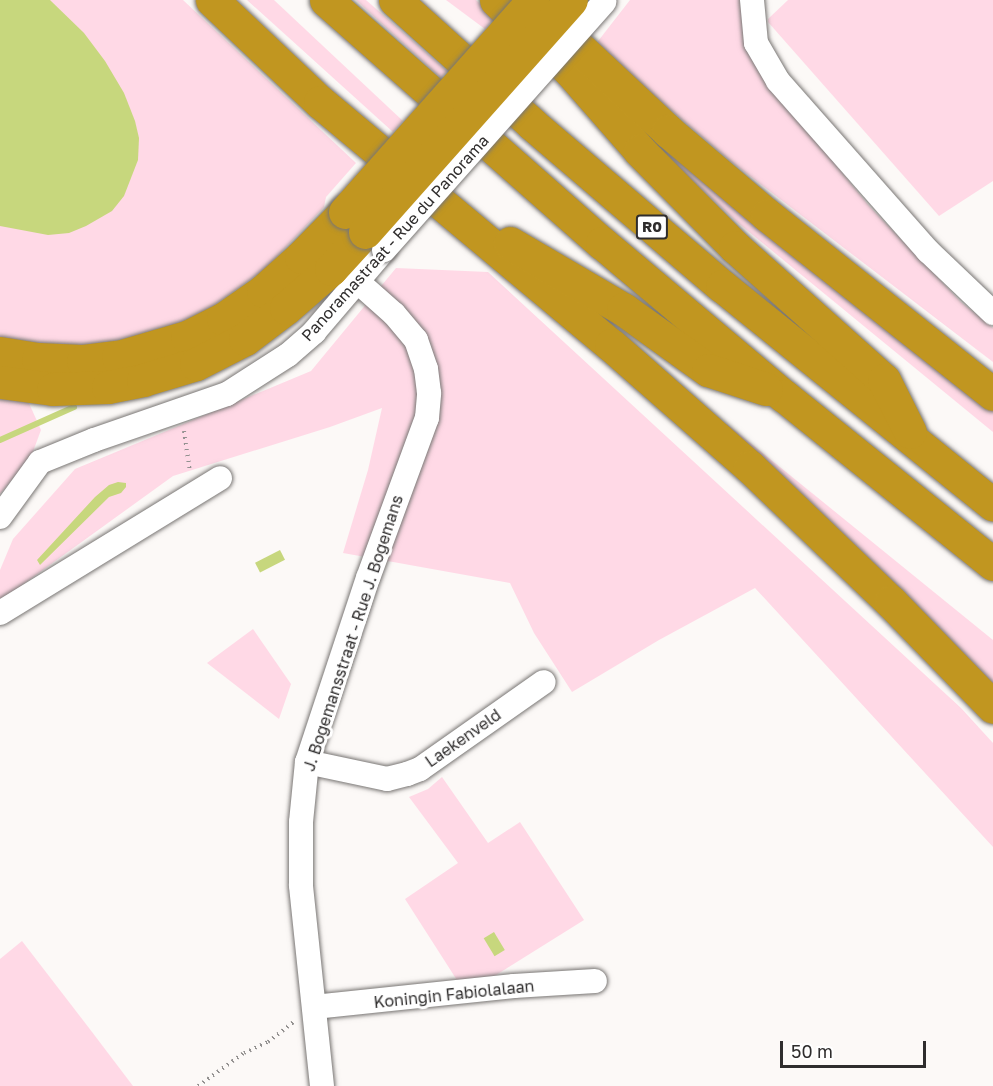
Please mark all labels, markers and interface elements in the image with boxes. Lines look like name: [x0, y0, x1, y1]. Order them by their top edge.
street label: Panoramastraat - Rue du Panorama: [297, 131, 493, 345]
road number: R0: [636, 215, 668, 239]
street label: J. Bogemansstraat - Rue J. Bogemans: [299, 493, 407, 773]
street label: Laekenveld: [422, 705, 504, 771]
street label: Koningin Fabiolalaan: [373, 976, 535, 1012]
scale bar: [783, 1029, 928, 1067]
text: 50 m: [791, 1040, 833, 1062]

